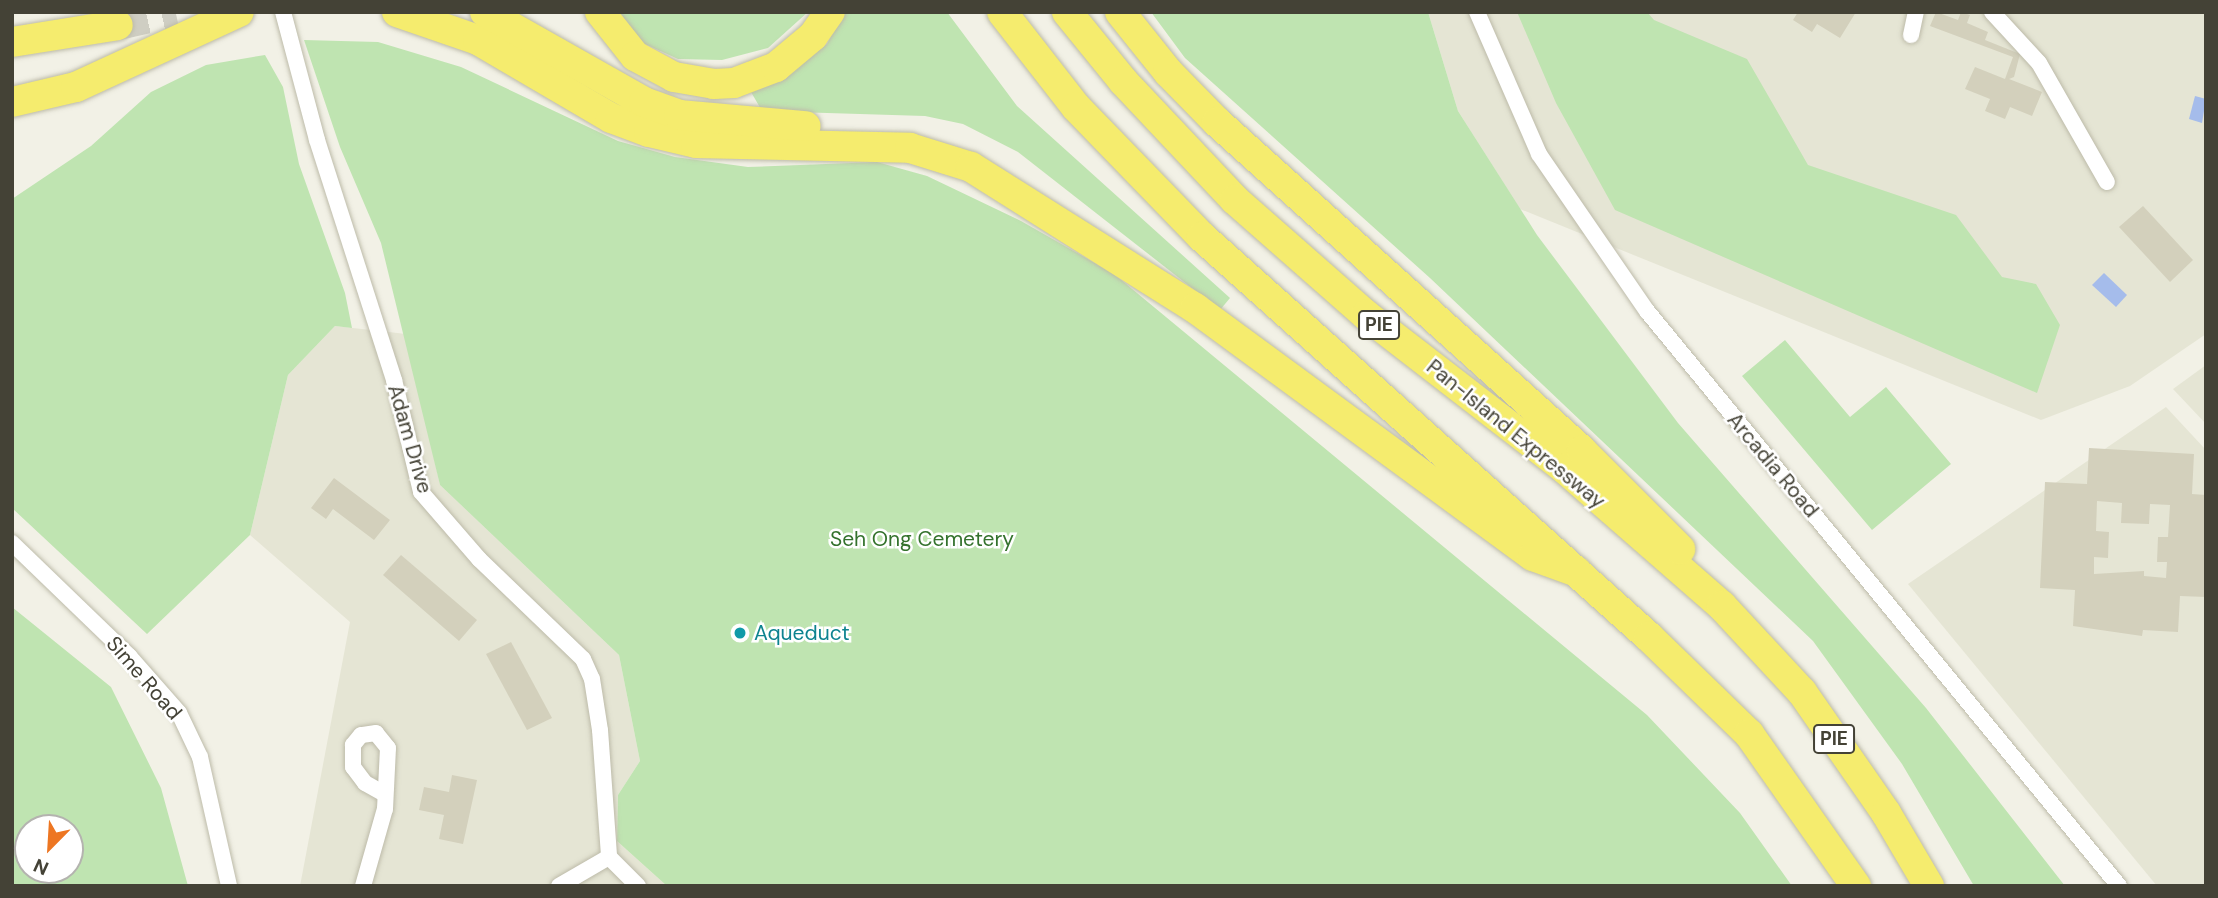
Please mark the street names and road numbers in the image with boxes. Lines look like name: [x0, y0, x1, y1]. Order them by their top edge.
road number: PIE: [1358, 310, 1400, 340]
street label: Pan-Island Expressway: [1422, 354, 1610, 514]
street label: Adam Drive: [382, 382, 438, 496]
street label: Arcadia Road: [1722, 408, 1824, 522]
street label: Sime Road: [101, 631, 187, 725]
road number: PIE: [1813, 724, 1855, 754]

